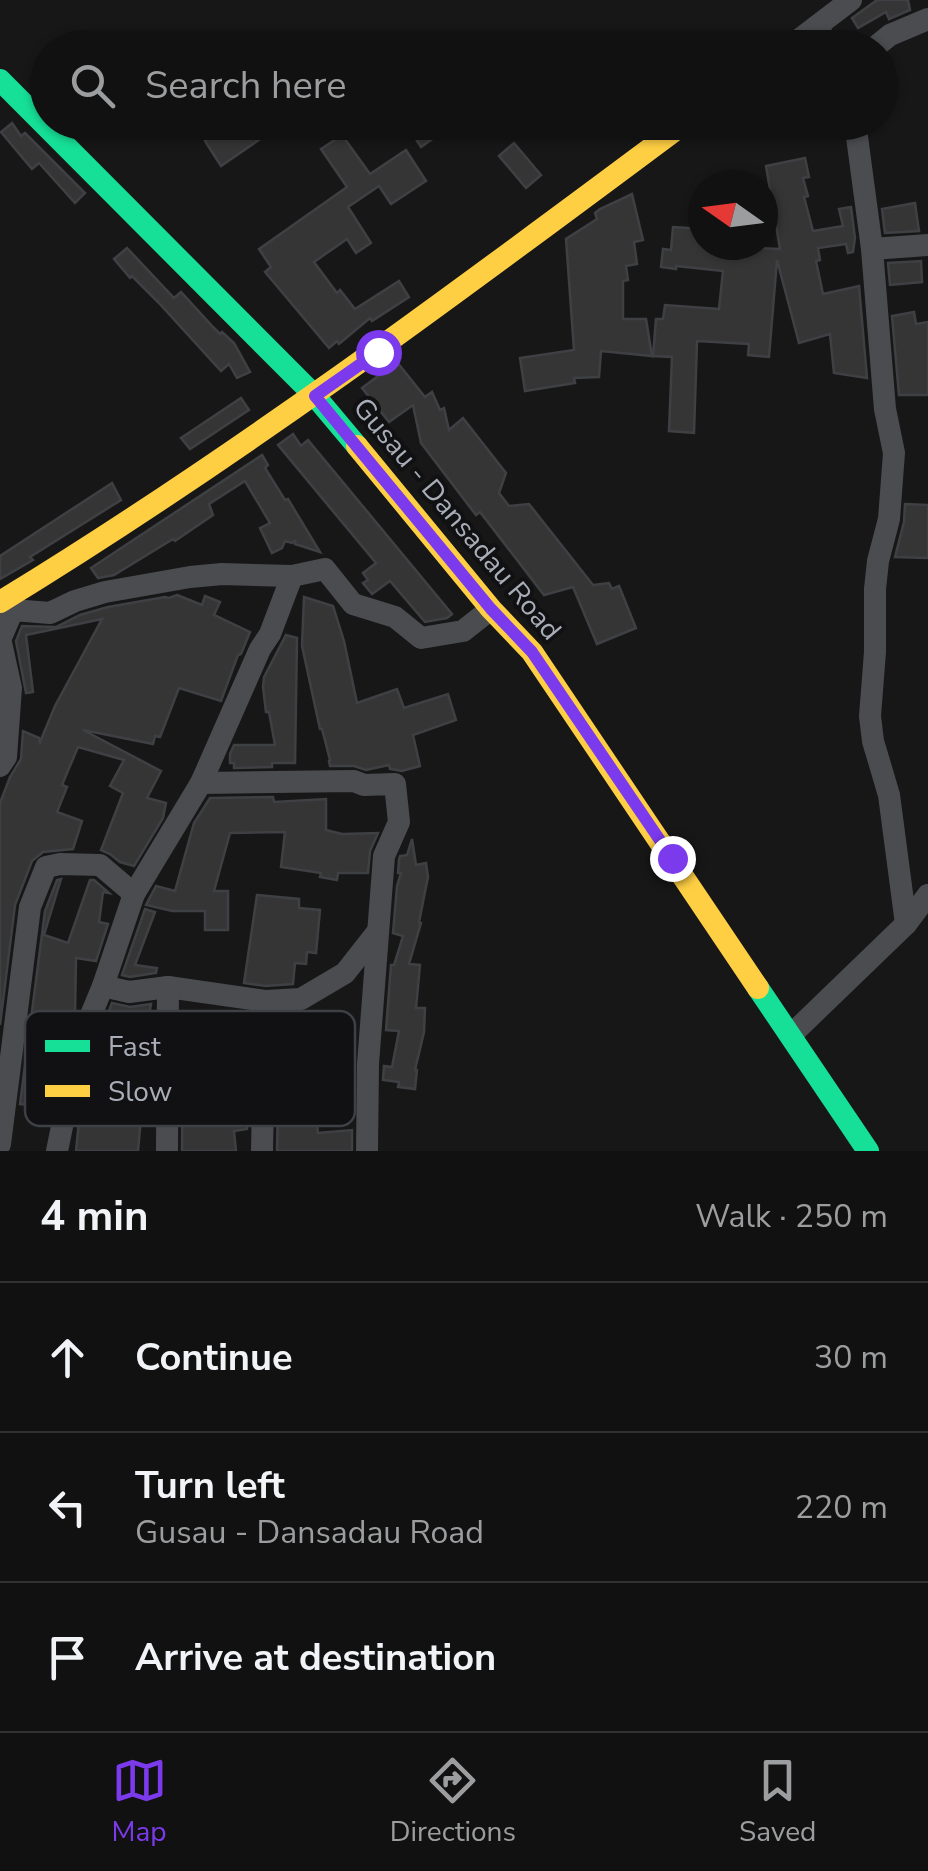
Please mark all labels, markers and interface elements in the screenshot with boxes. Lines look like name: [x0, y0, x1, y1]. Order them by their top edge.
search box: [30, 30, 898, 140]
icon: search: [65, 58, 120, 113]
text: Search here: [145, 60, 346, 111]
north arrow: [688, 170, 778, 260]
route start: [356, 330, 402, 376]
street label: Gusau - Dansadau Road: [344, 390, 570, 648]
route end: [650, 836, 696, 882]
legend: [25, 1011, 355, 1126]
text: Fast: [108, 1028, 161, 1066]
text: Slow: [108, 1073, 172, 1111]
text: 4 min: [40, 1188, 149, 1245]
text: Walk · 250 m: [695, 1195, 888, 1238]
icon: ahead: [40, 1330, 95, 1385]
text: Continue: [135, 1332, 293, 1383]
text: 30 m: [814, 1336, 888, 1379]
text: Turn left: [135, 1460, 285, 1511]
icon: left: [40, 1480, 95, 1535]
text: 220 m: [795, 1486, 888, 1529]
text: Gusau - Dansadau Road: [135, 1511, 484, 1554]
icon: arrive: [40, 1630, 95, 1685]
text: Arrive at destination: [135, 1632, 496, 1683]
tab: Map: [112, 1753, 167, 1851]
tab: Directions: [390, 1753, 516, 1851]
tab: Saved: [739, 1753, 816, 1851]

